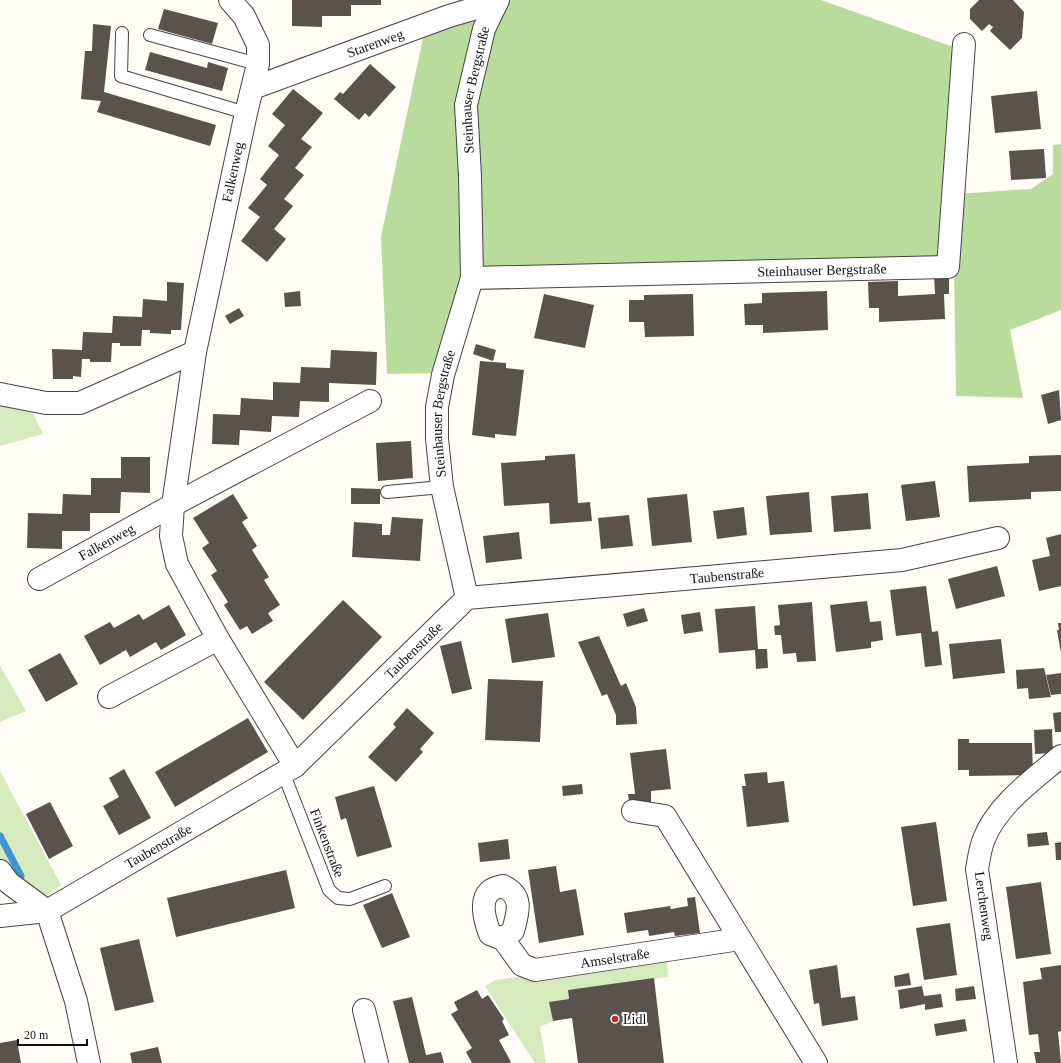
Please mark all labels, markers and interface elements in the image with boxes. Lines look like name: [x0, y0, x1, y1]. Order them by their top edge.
street label: Steinhauser Bergstraße: [458, 25, 492, 154]
street label: Starenweg: [345, 26, 405, 60]
street label: Falkenweg: [219, 140, 247, 204]
street label: Steinhauser Bergstraße: [757, 261, 887, 279]
street label: Steinhauser Bergstraße: [429, 348, 458, 478]
street label: Falkenweg: [76, 520, 137, 563]
street label: Taubenstraße: [689, 565, 765, 586]
street label: Taubenstraße: [381, 619, 445, 682]
street label: Finkenstraße: [307, 807, 347, 879]
street label: Taubenstraße: [122, 821, 194, 871]
street label: Lerchenweg: [972, 871, 996, 941]
street label: Amselstraße: [579, 945, 651, 971]
place label: Lidl: [623, 1012, 646, 1027]
marker: Lidl: [610, 1014, 620, 1024]
scale bar: [18, 1021, 87, 1047]
text: 20 m: [24, 1028, 49, 1042]

